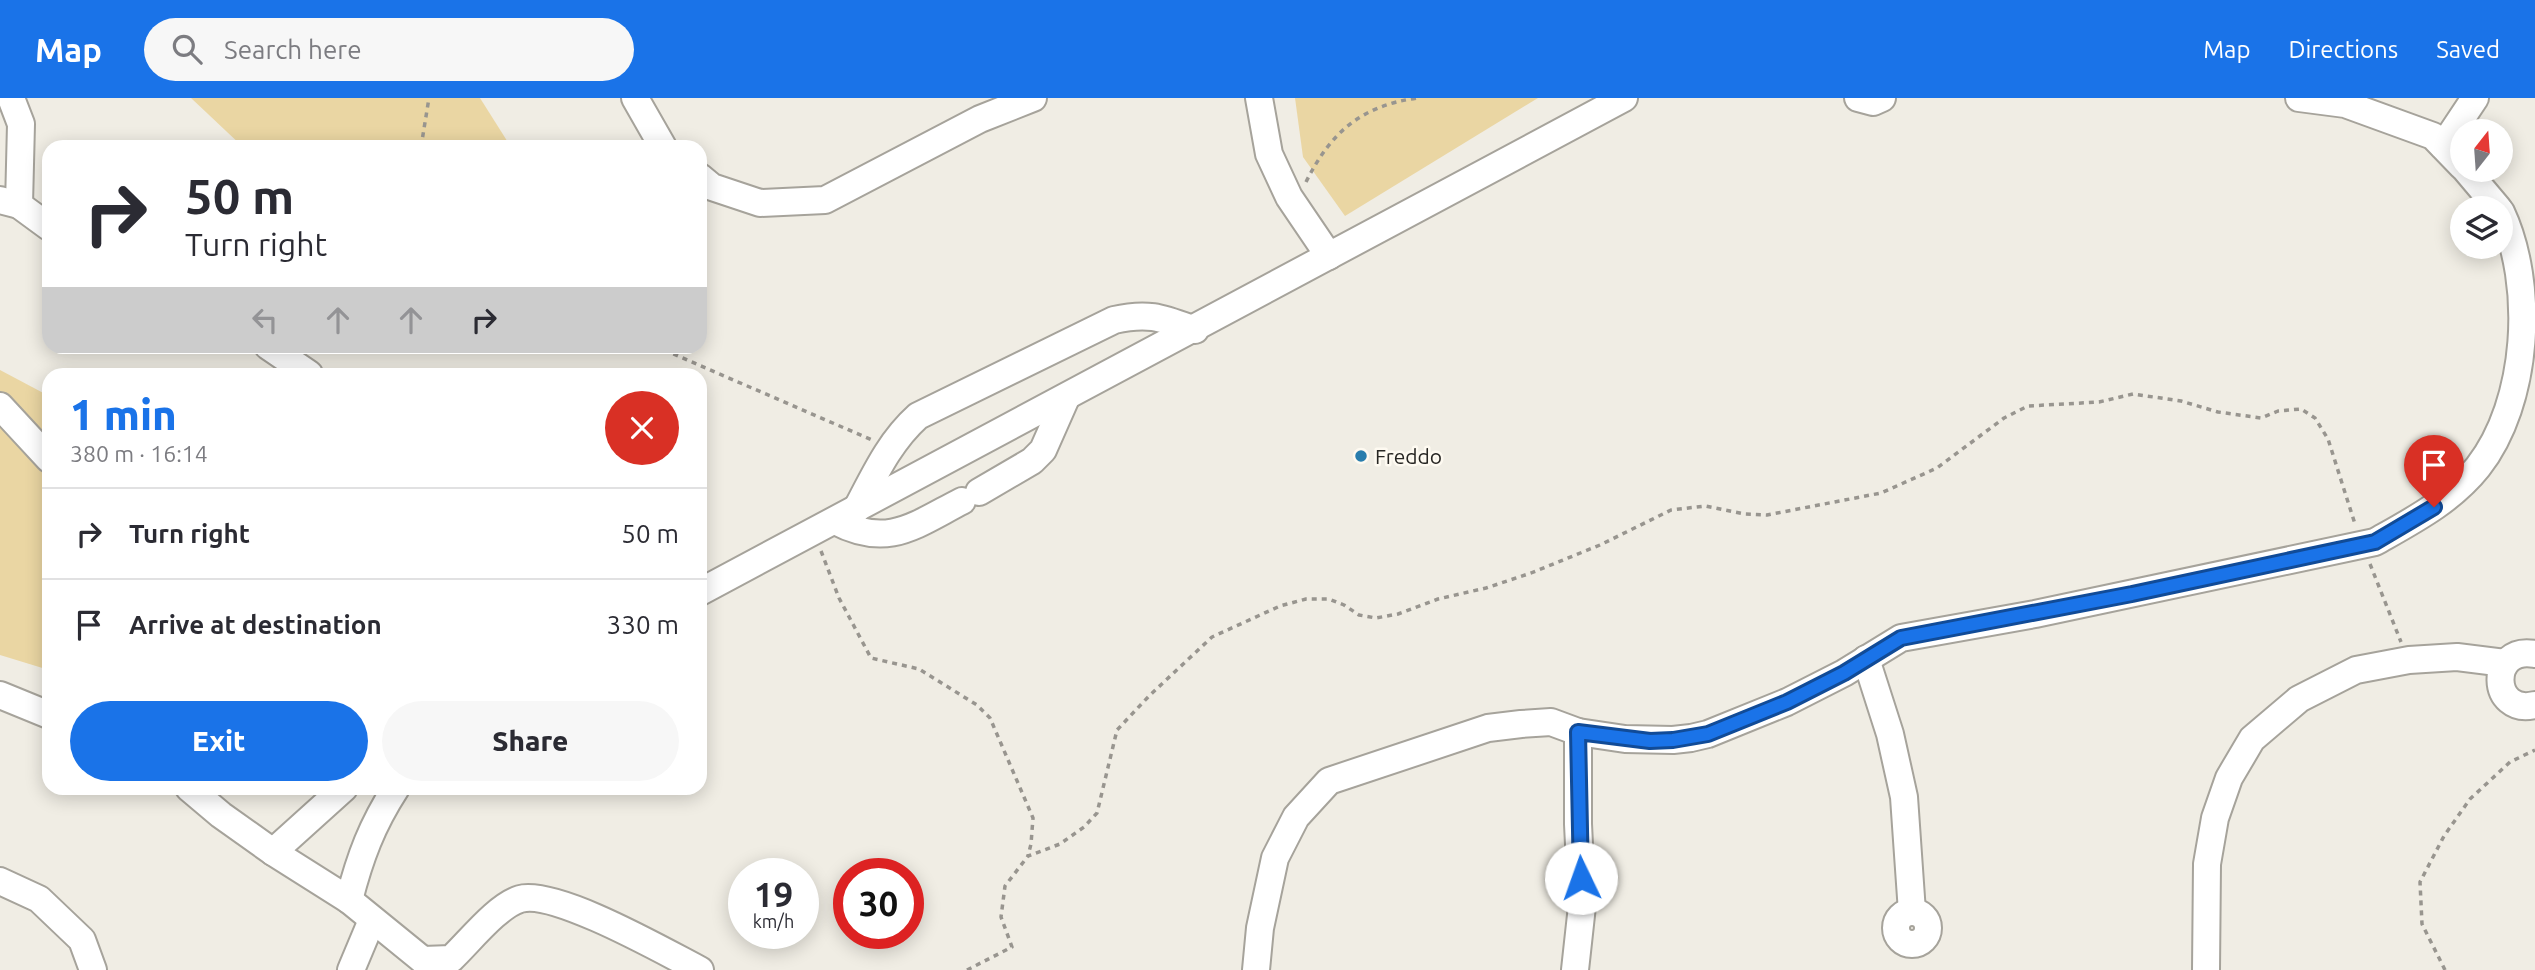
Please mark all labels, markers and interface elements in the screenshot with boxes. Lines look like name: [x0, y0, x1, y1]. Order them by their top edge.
search box: [144, 18, 634, 81]
icon: search: [168, 30, 206, 68]
text: Map: [35, 31, 102, 68]
text: Search here: [224, 35, 362, 64]
text: Map: [2203, 36, 2250, 63]
text: Directions: [2288, 36, 2398, 63]
text: Saved: [2436, 36, 2500, 63]
north arrow: [2450, 119, 2513, 182]
map controls: [2450, 119, 2513, 259]
icon: right: [70, 168, 161, 259]
text: 50 m: [185, 168, 294, 223]
button: layers: [2450, 196, 2513, 259]
text: Turn right: [185, 226, 327, 262]
icon: left: [246, 301, 284, 339]
icon: ahead: [319, 301, 357, 339]
icon: ahead: [392, 301, 430, 339]
icon: right: [465, 301, 503, 339]
text: 1 min: [70, 391, 177, 438]
button: close: [605, 391, 679, 465]
pin: [2404, 435, 2464, 507]
text: 380 m · 16:14: [70, 441, 208, 466]
place label: Freddo: [1375, 444, 1442, 468]
icon: arrive: [2415, 446, 2453, 484]
marker: Freddo: [1353, 448, 1369, 464]
icon: right: [70, 515, 108, 553]
text: Turn right: [129, 519, 250, 548]
text: 50 m: [621, 519, 679, 548]
icon: arrive: [70, 606, 108, 644]
text: Arrive at destination: [129, 610, 382, 639]
text: 330 m: [607, 610, 679, 639]
button: Exit: [70, 701, 368, 781]
button: Share: [382, 701, 679, 781]
position arrow: [1544, 841, 1618, 915]
speed limit sign: 30: [833, 858, 924, 949]
text: 19: [754, 874, 793, 914]
text: km/h: [753, 911, 794, 931]

